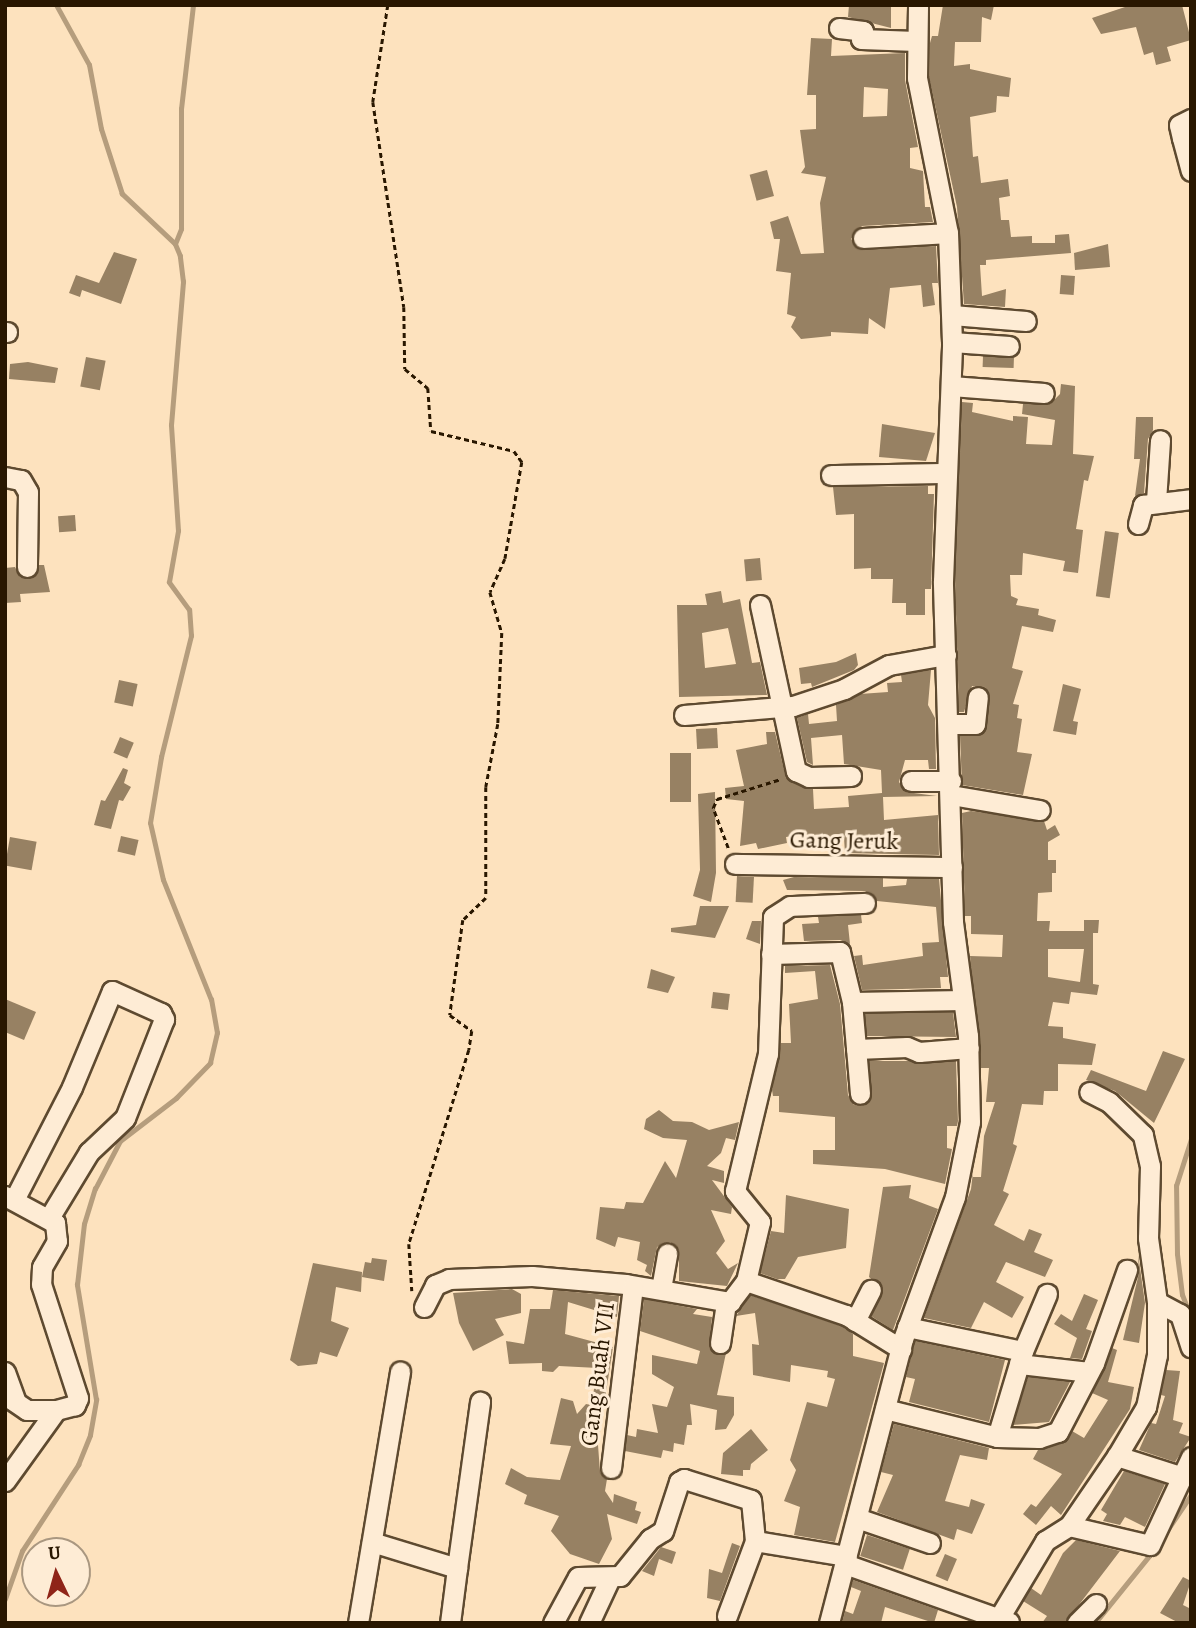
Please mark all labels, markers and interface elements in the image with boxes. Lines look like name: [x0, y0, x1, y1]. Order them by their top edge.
street label: Gang Jeruk: [789, 826, 899, 856]
street label: Gang Buah VII: [575, 1300, 621, 1448]
north arrow: [21, 1537, 91, 1607]
text: U: [47, 1540, 62, 1567]

